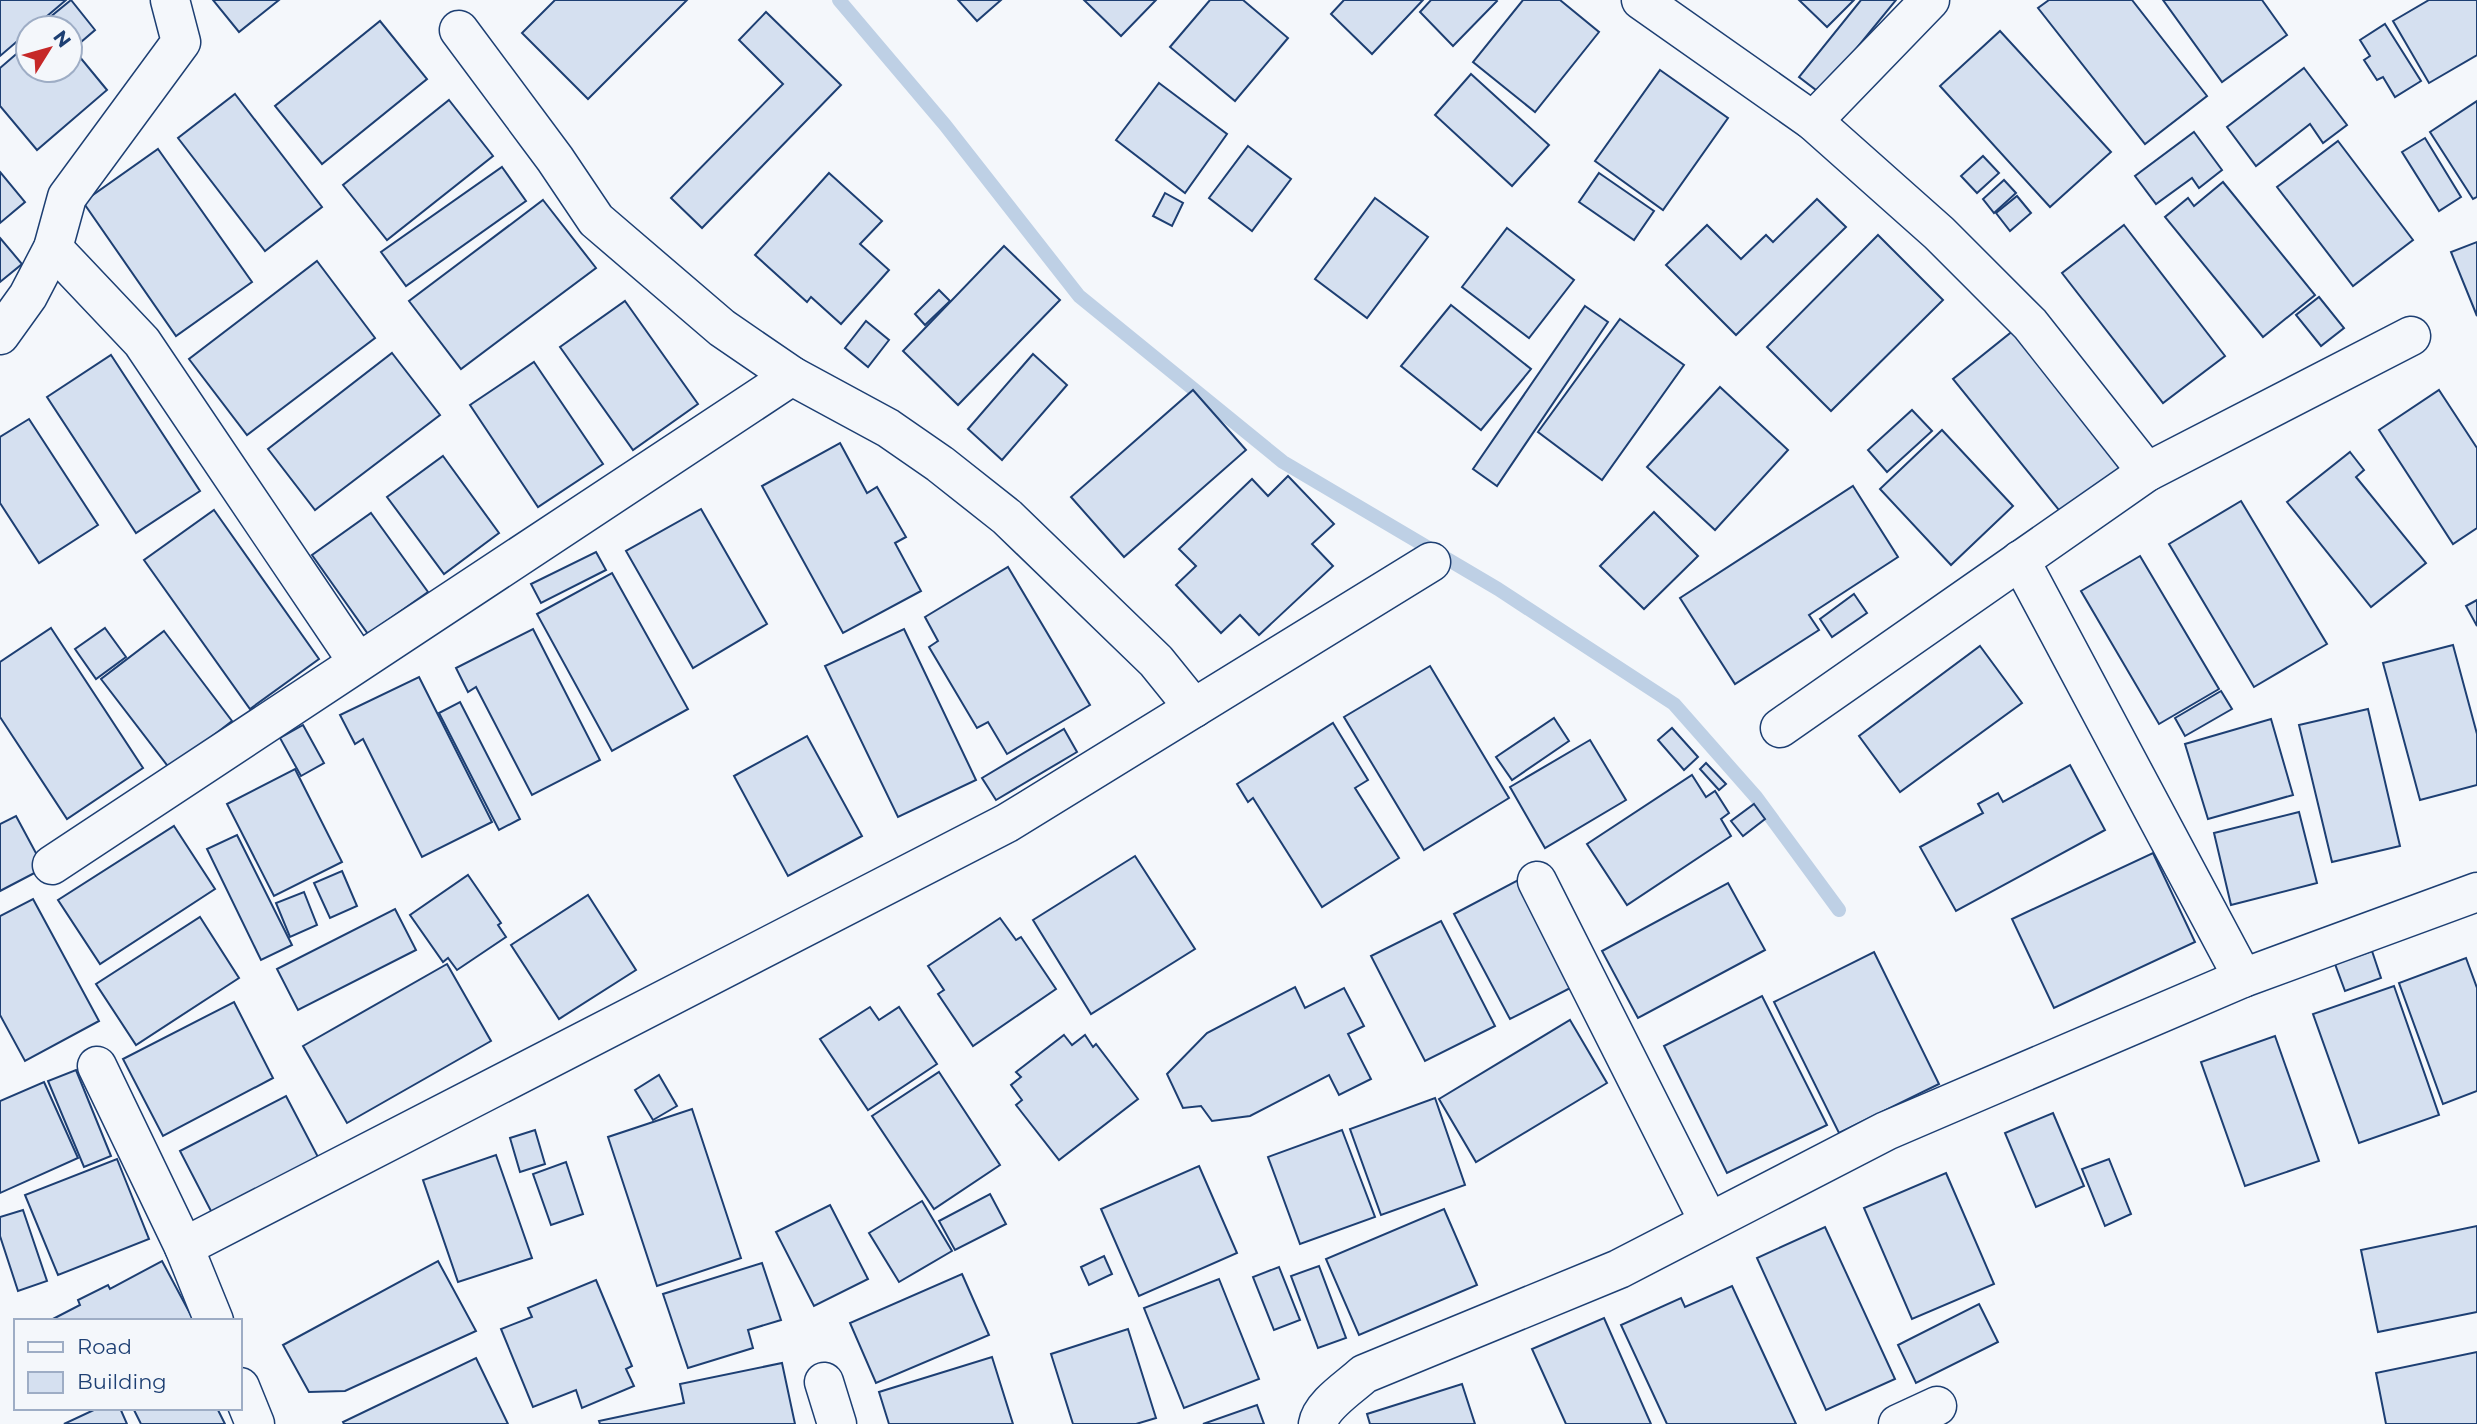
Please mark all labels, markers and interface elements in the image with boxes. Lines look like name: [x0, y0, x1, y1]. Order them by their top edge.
north arrow: [14, 14, 84, 84]
text: N: [48, 26, 76, 52]
legend: [14, 1319, 242, 1410]
text: Road: [77, 1334, 132, 1359]
text: Building: [77, 1369, 167, 1394]

